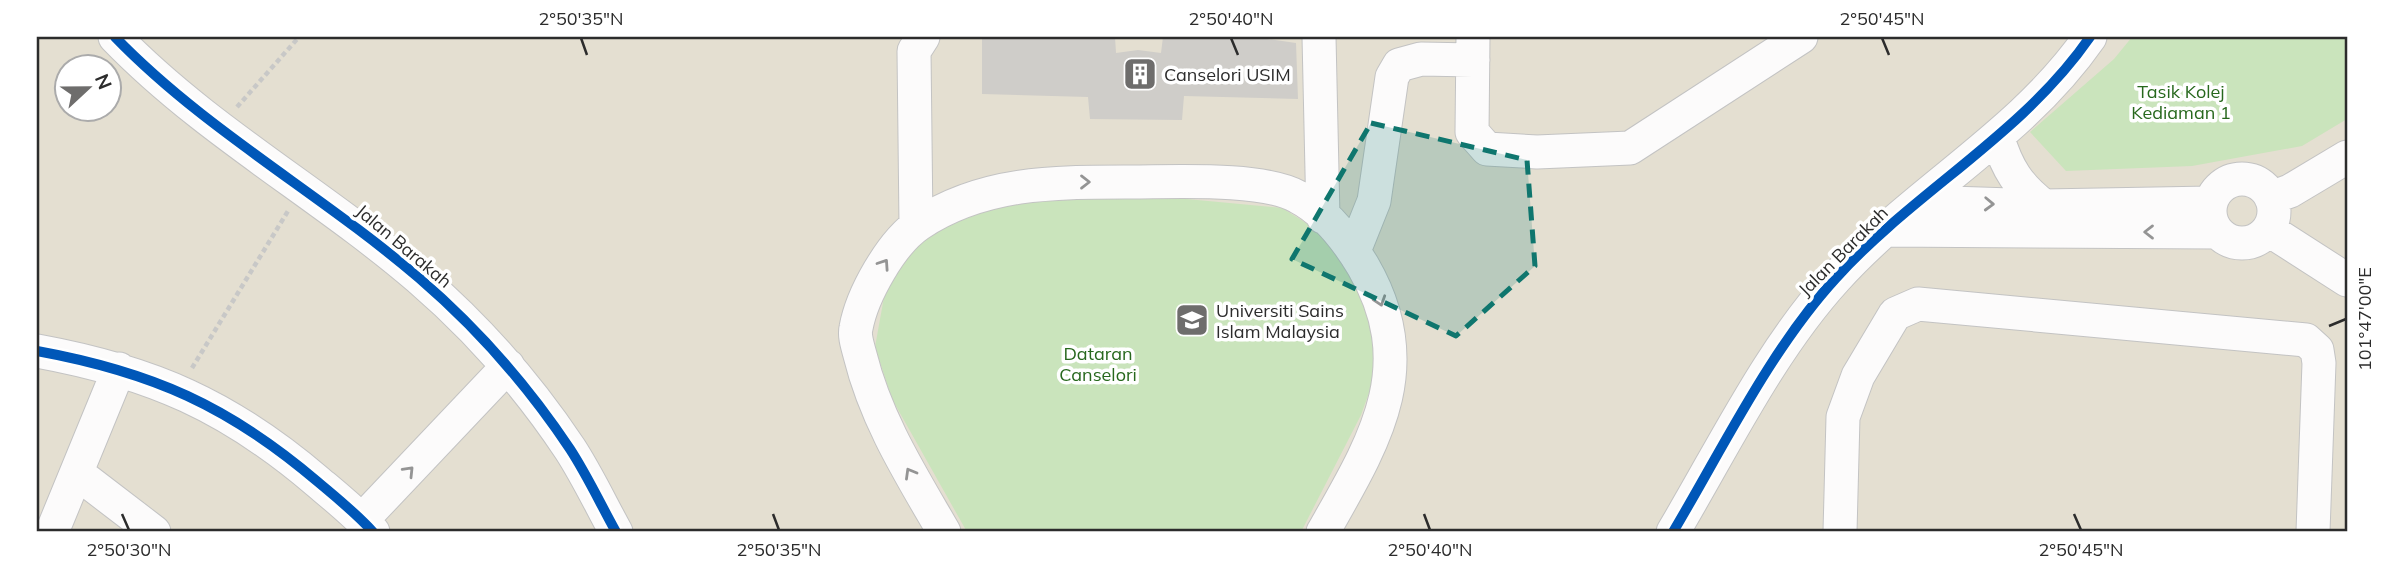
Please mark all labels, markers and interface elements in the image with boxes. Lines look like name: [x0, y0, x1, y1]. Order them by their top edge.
text: 2°50'35"N: [538, 7, 624, 30]
text: 2°50'40"N: [1188, 7, 1274, 30]
text: 2°50'45"N: [1839, 7, 1925, 30]
north arrow: [52, 52, 122, 122]
building icon: Canselori USIM: [1121, 55, 1159, 93]
place label: Canselori USIM: [1164, 63, 1291, 86]
text: N: [90, 70, 118, 93]
park label: Tasik Kolej Kediaman 1: [2131, 80, 2231, 124]
one-way arrow: [1080, 174, 1091, 190]
one-way arrow: [1983, 197, 1994, 212]
street label: Jalan Barakah: [351, 199, 457, 293]
street label: Jalan Barakah: [1793, 201, 1893, 301]
one-way arrow: [2143, 224, 2154, 240]
one-way arrow: [876, 259, 889, 272]
text: 101°47'00"E: [2353, 267, 2376, 371]
one-way arrow: [1372, 295, 1386, 307]
place label: Universiti Sains Islam Malaysia: [1216, 299, 1344, 343]
school or university icon: Universiti Sains Islam Malaysia: [1173, 301, 1211, 339]
park label: Dataran Canselori: [1059, 342, 1137, 386]
one-way arrow: [401, 466, 414, 479]
one-way arrow: [905, 468, 918, 481]
text: 2°50'30"N: [86, 538, 172, 561]
text: 2°50'35"N: [736, 538, 822, 561]
text: 2°50'40"N: [1387, 538, 1473, 561]
text: 2°50'45"N: [2038, 538, 2124, 561]

